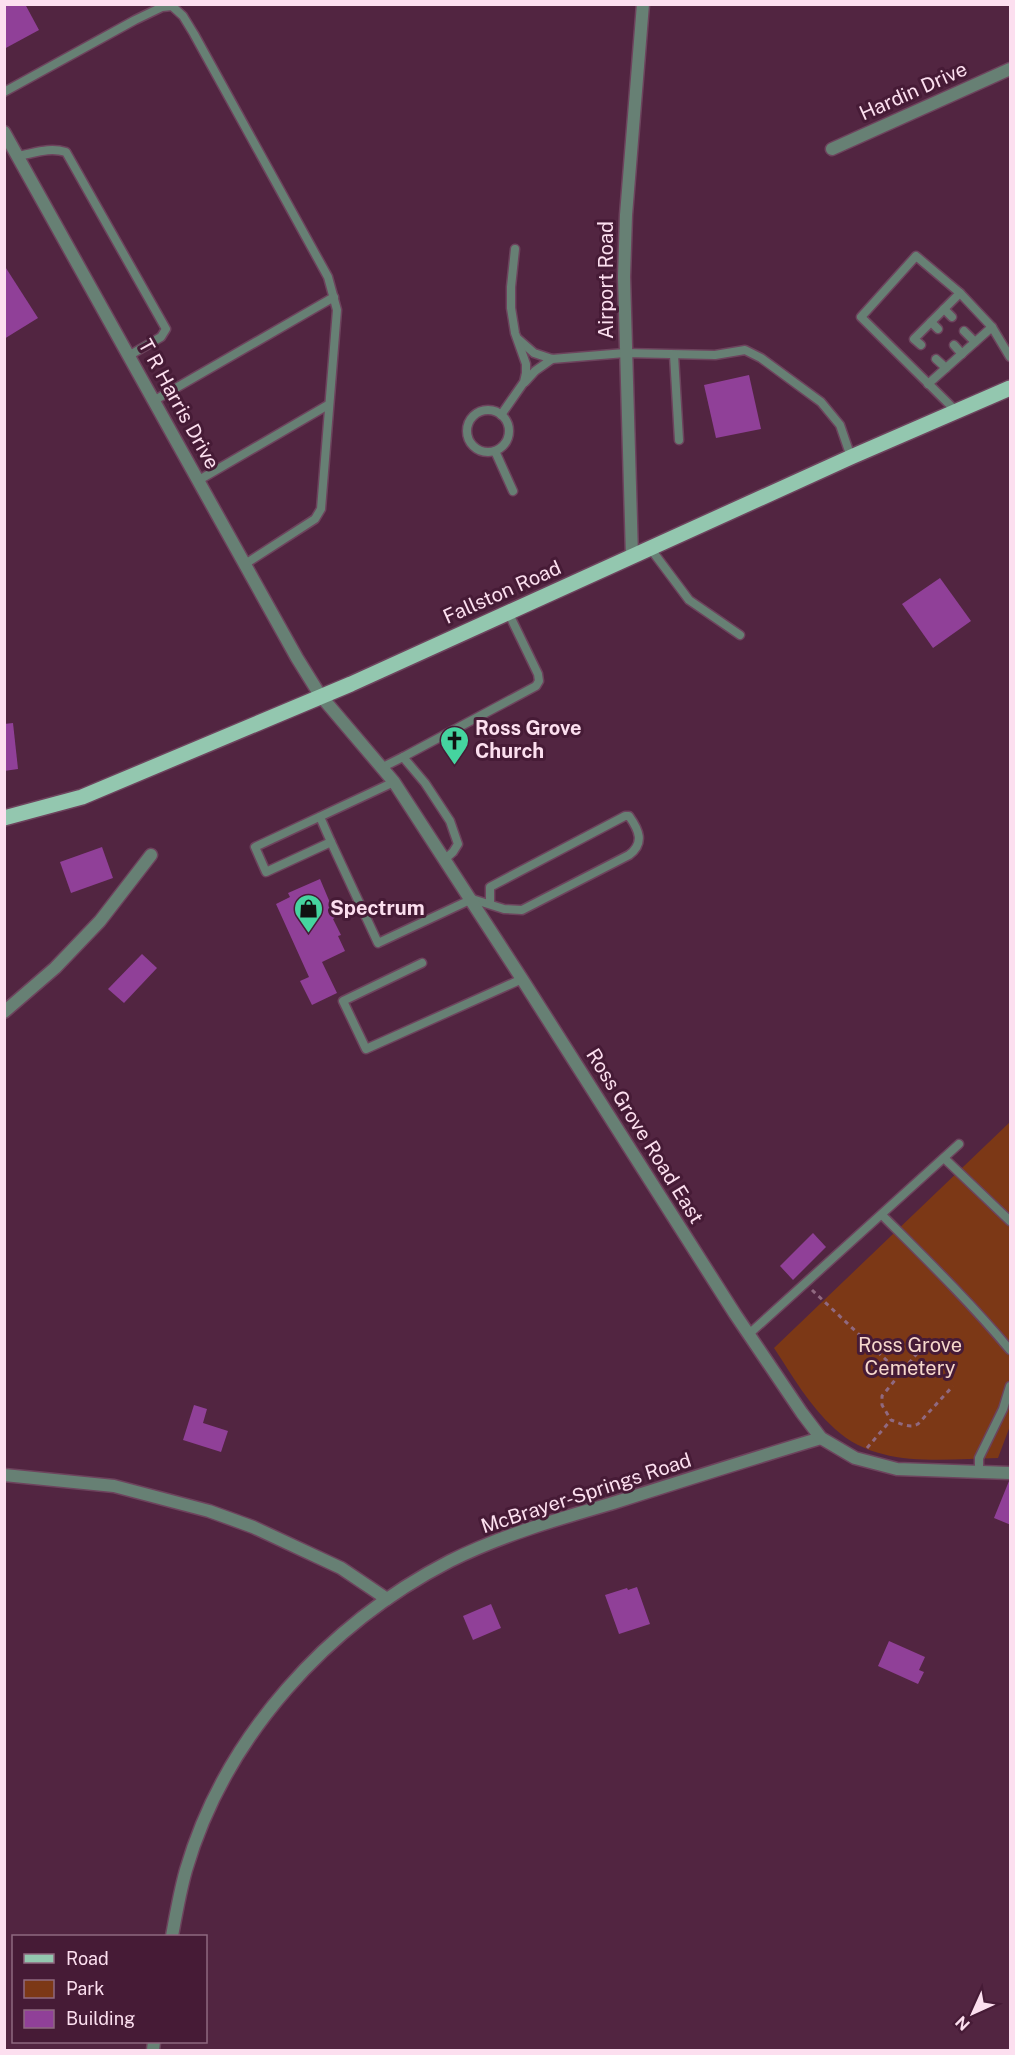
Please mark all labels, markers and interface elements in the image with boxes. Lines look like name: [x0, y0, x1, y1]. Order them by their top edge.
street label: Hardin Drive: [855, 57, 971, 125]
street label: Airport Road: [594, 221, 618, 339]
street label: T R Harris Drive: [133, 335, 225, 473]
street label: Fallston Road: [439, 555, 565, 629]
place label: Ross Grove Church: [475, 716, 582, 763]
church icon: Ross Grove Church: [438, 724, 470, 766]
shop icon: Spectrum: [293, 892, 325, 934]
place label: Spectrum: [330, 896, 425, 920]
street label: Ross Grove Road East: [581, 1044, 709, 1228]
park label: Ross Grove Cemetery: [858, 1333, 962, 1380]
street label: McBrayer-Springs Road: [478, 1448, 694, 1538]
legend: [12, 1935, 207, 2043]
text: Road: [66, 1948, 109, 1969]
text: Park: [66, 1978, 104, 1999]
north arrow: [943, 1983, 1003, 2043]
text: Building: [66, 2008, 135, 2029]
text: N: [952, 2012, 974, 2034]

